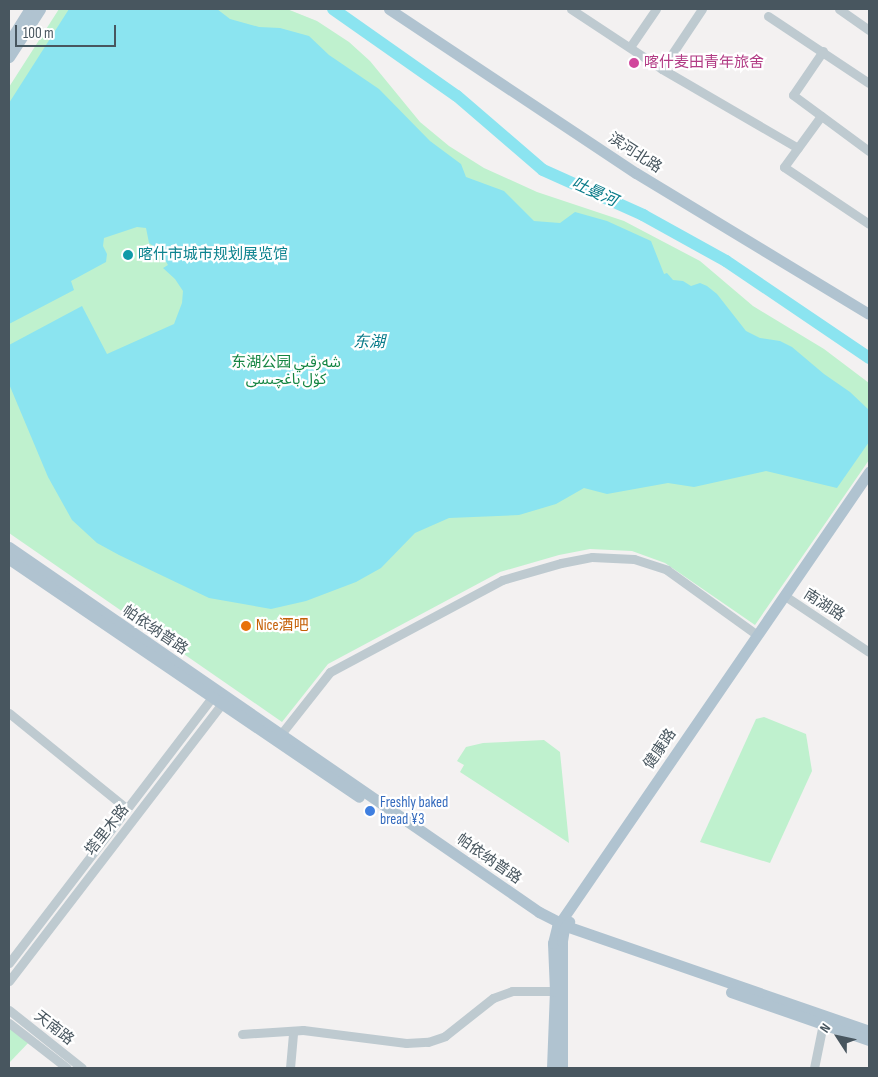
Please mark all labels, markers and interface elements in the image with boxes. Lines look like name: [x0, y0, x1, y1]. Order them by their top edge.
scale bar: [18, 15, 119, 47]
text: 100 m: [23, 24, 54, 43]
place label: 喀什麦田青年旅舍: [644, 54, 764, 72]
marker: 喀什麦田青年旅舍: [628, 57, 640, 69]
street label: 滨河北路: [605, 129, 665, 177]
water label: 吐曼河: [568, 174, 620, 212]
place label: 喀什市城市规划展览馆: [138, 246, 288, 264]
marker: 喀什市城市规划展览馆: [122, 249, 134, 261]
water label: 东湖: [353, 333, 385, 353]
park label: 东湖公园 شەرقىي كۆل باغچىسى: [231, 353, 341, 388]
street label: 南湖路: [800, 585, 848, 625]
street label: 帕依纳普路: [119, 602, 191, 658]
place label: Nice酒吧: [256, 617, 308, 635]
marker: Nice酒吧: [240, 620, 252, 632]
street label: 健康路: [640, 725, 680, 773]
place label: Freshly baked bread ¥3: [380, 793, 448, 828]
street label: 塔里木路: [81, 801, 133, 859]
marker: Freshly baked bread ¥3: [364, 805, 376, 817]
street label: 帕依纳普路: [453, 830, 525, 888]
street label: 天南路: [31, 1007, 77, 1049]
north arrow: [813, 1012, 863, 1062]
text: N: [816, 1020, 834, 1036]

